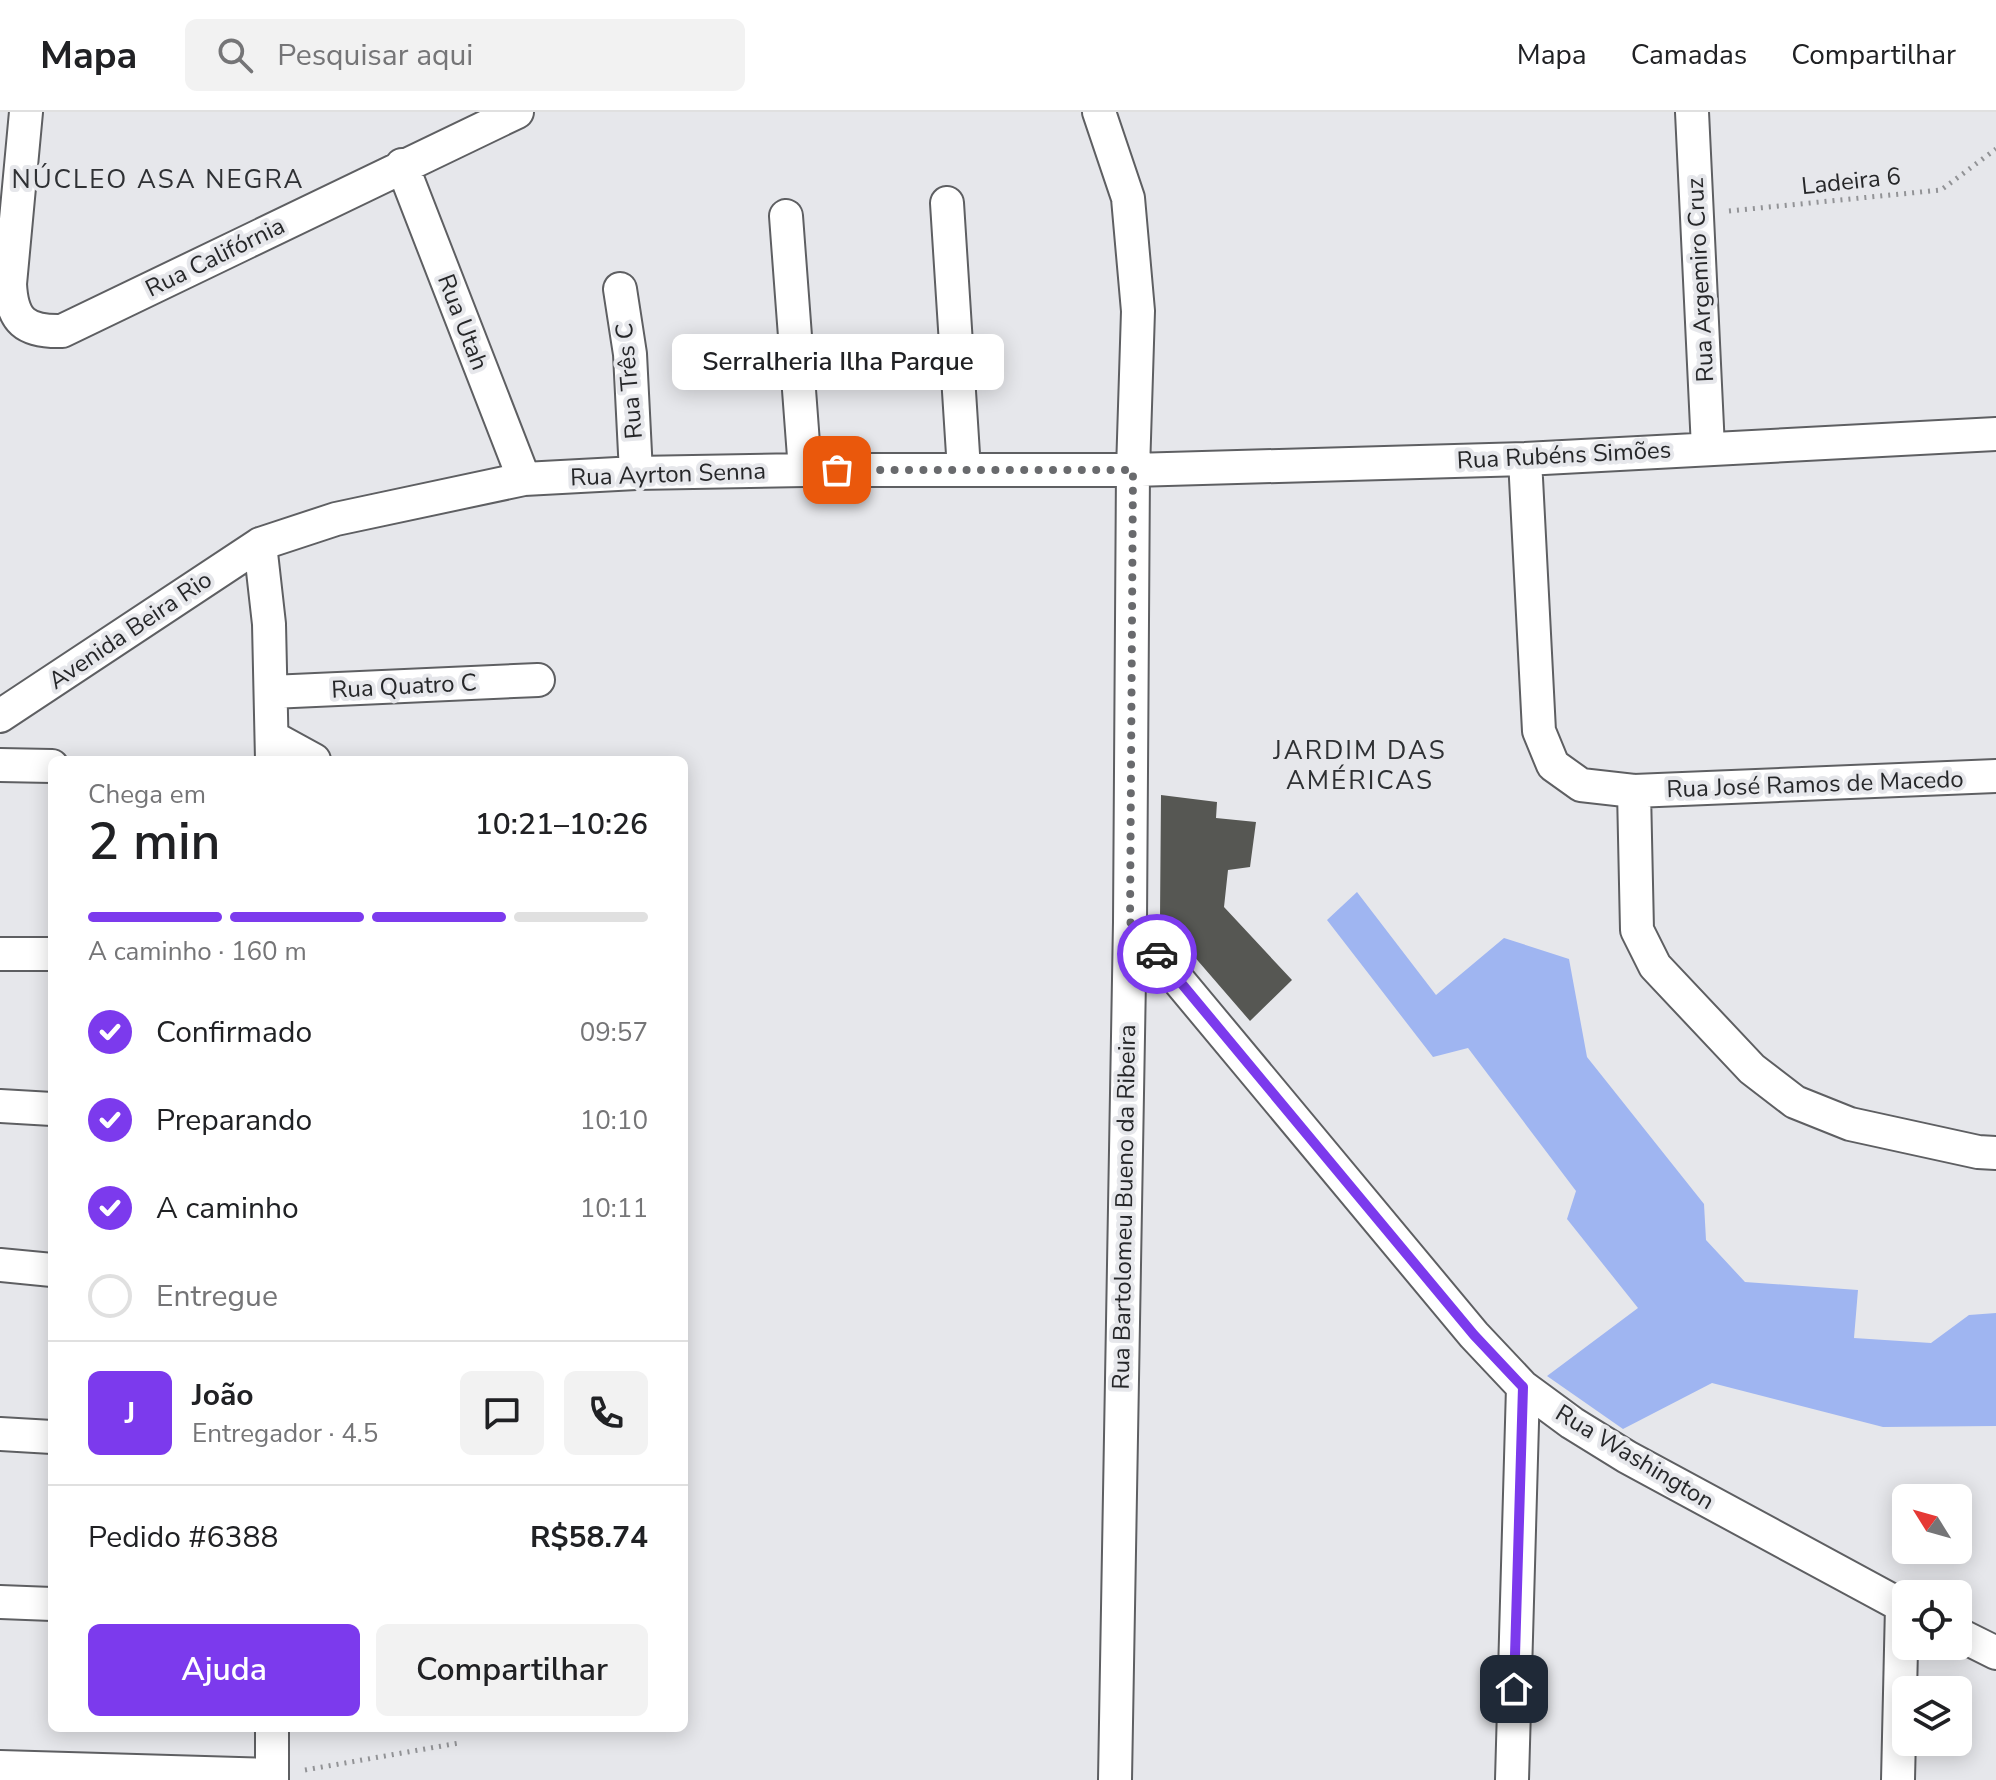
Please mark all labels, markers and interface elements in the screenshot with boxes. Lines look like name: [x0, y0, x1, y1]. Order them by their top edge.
search box: [185, 19, 745, 91]
text: Mapa: [40, 30, 137, 81]
icon: search: [213, 33, 257, 77]
text: Pesquisar aqui: [277, 35, 473, 76]
text: Mapa: [1517, 36, 1587, 74]
text: Camadas: [1631, 36, 1747, 74]
text: Compartilhar: [1791, 36, 1956, 74]
street label: Ladeira 6: [1800, 160, 1902, 202]
district label: NÚCLEO ASA NEGRA: [11, 162, 305, 197]
street label: Rua Argemiro Cruz: [1679, 177, 1721, 383]
street label: Rua Califórnia: [140, 210, 290, 304]
street label: Rua Utah: [430, 269, 496, 375]
street label: Rua Três C: [608, 322, 650, 440]
callout: Serralheria Ilha Parque: [671, 334, 1003, 390]
text: Serralheria Ilha Parque: [702, 344, 974, 379]
street label: Rua Rubéns Simões: [1456, 433, 1672, 477]
pin: [803, 436, 871, 504]
icon: bag: [815, 448, 859, 492]
street label: Rua Ayrton Senna: [570, 455, 766, 493]
street label: Avenida Beira Rio: [42, 563, 218, 697]
street label: Rua Quatro C: [331, 666, 477, 706]
district label: JARDIM DAS AMÉRICAS: [1272, 733, 1447, 798]
street label: Rua José Ramos de Macedo: [1666, 763, 1964, 805]
text: Chega em: [88, 777, 206, 812]
text: 10:21–10:26: [475, 804, 648, 845]
text: 2 min: [88, 806, 221, 877]
courier: [1117, 914, 1197, 994]
icon: car: [1135, 932, 1179, 976]
text: A caminho · 160 m: [88, 934, 307, 969]
icon: check: [88, 1010, 132, 1054]
text: Confirmado: [156, 1012, 312, 1053]
text: 09:57: [580, 1015, 648, 1050]
street label: Rua Bartolomeu Bueno da Ribeira: [1105, 1024, 1143, 1390]
icon: check: [88, 1098, 132, 1142]
text: Preparando: [156, 1100, 312, 1141]
text: 10:10: [580, 1103, 648, 1138]
icon: check: [88, 1186, 132, 1230]
text: A caminho: [156, 1188, 299, 1229]
text: 10:11: [580, 1191, 648, 1226]
text: Entregue: [156, 1276, 278, 1317]
button: chat: [460, 1371, 544, 1455]
button: phone: [564, 1371, 648, 1455]
text: João: [192, 1375, 254, 1416]
text: J: [125, 1393, 135, 1434]
street label: Rua Washington: [1550, 1397, 1720, 1517]
text: Entregador · 4.5: [192, 1416, 378, 1451]
north arrow: [1892, 1484, 1972, 1564]
map controls: [1892, 1484, 1972, 1756]
text: Pedido #6388: [88, 1517, 279, 1558]
text: R$58.74: [530, 1517, 648, 1558]
button: locate: [1892, 1580, 1972, 1660]
button: Ajuda: [88, 1624, 360, 1716]
button: Compartilhar: [376, 1624, 648, 1716]
pin: [1480, 1655, 1548, 1723]
icon: home: [1492, 1667, 1536, 1711]
button: layers: [1892, 1676, 1972, 1756]

